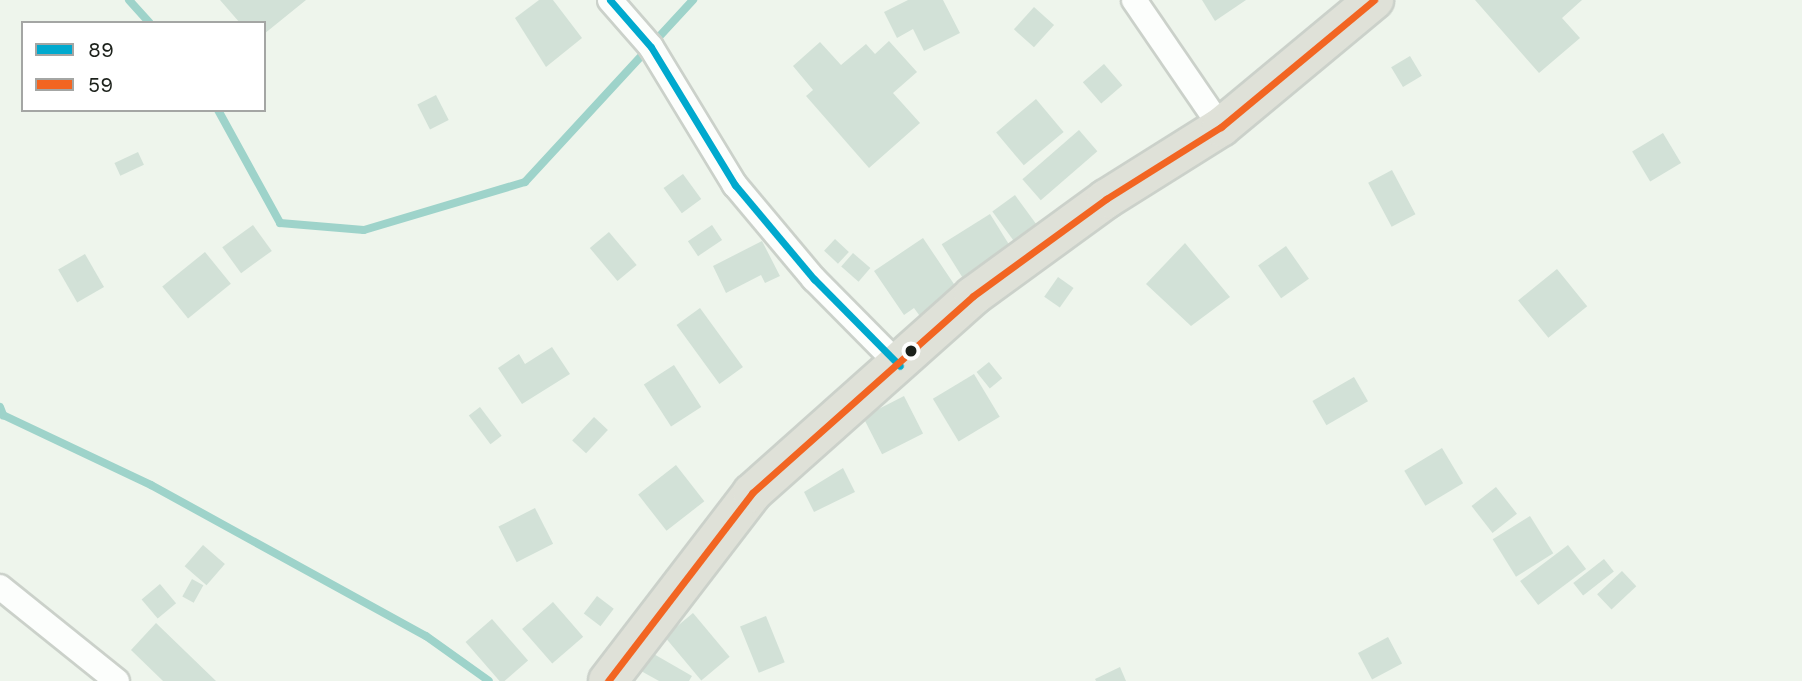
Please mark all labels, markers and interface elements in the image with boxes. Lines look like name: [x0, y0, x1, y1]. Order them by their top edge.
legend: [21, 21, 266, 112]
text: 89: [88, 37, 114, 62]
text: 59: [88, 72, 113, 97]
unlabelled marker: [904, 344, 918, 358]

